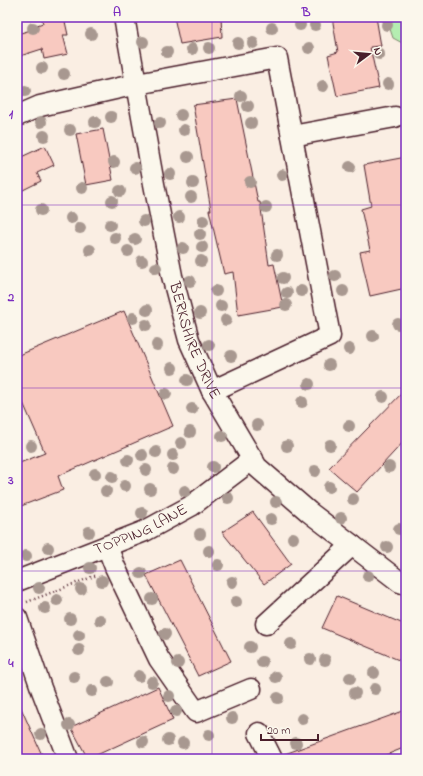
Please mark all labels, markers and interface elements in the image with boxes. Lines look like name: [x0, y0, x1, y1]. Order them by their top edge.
text: A: [113, 3, 121, 22]
text: B: [301, 3, 311, 22]
north arrow: [349, 34, 389, 74]
text: N: [369, 46, 386, 57]
text: 1: [9, 105, 14, 124]
street label: BERKSHIRE DRIVE: [162, 278, 227, 404]
text: 2: [7, 288, 15, 307]
text: 3: [7, 471, 14, 490]
street label: TOPPING LANE: [90, 498, 192, 562]
text: 4: [7, 654, 14, 673]
scale bar: [261, 716, 318, 742]
text: 20 m: [267, 722, 290, 740]

